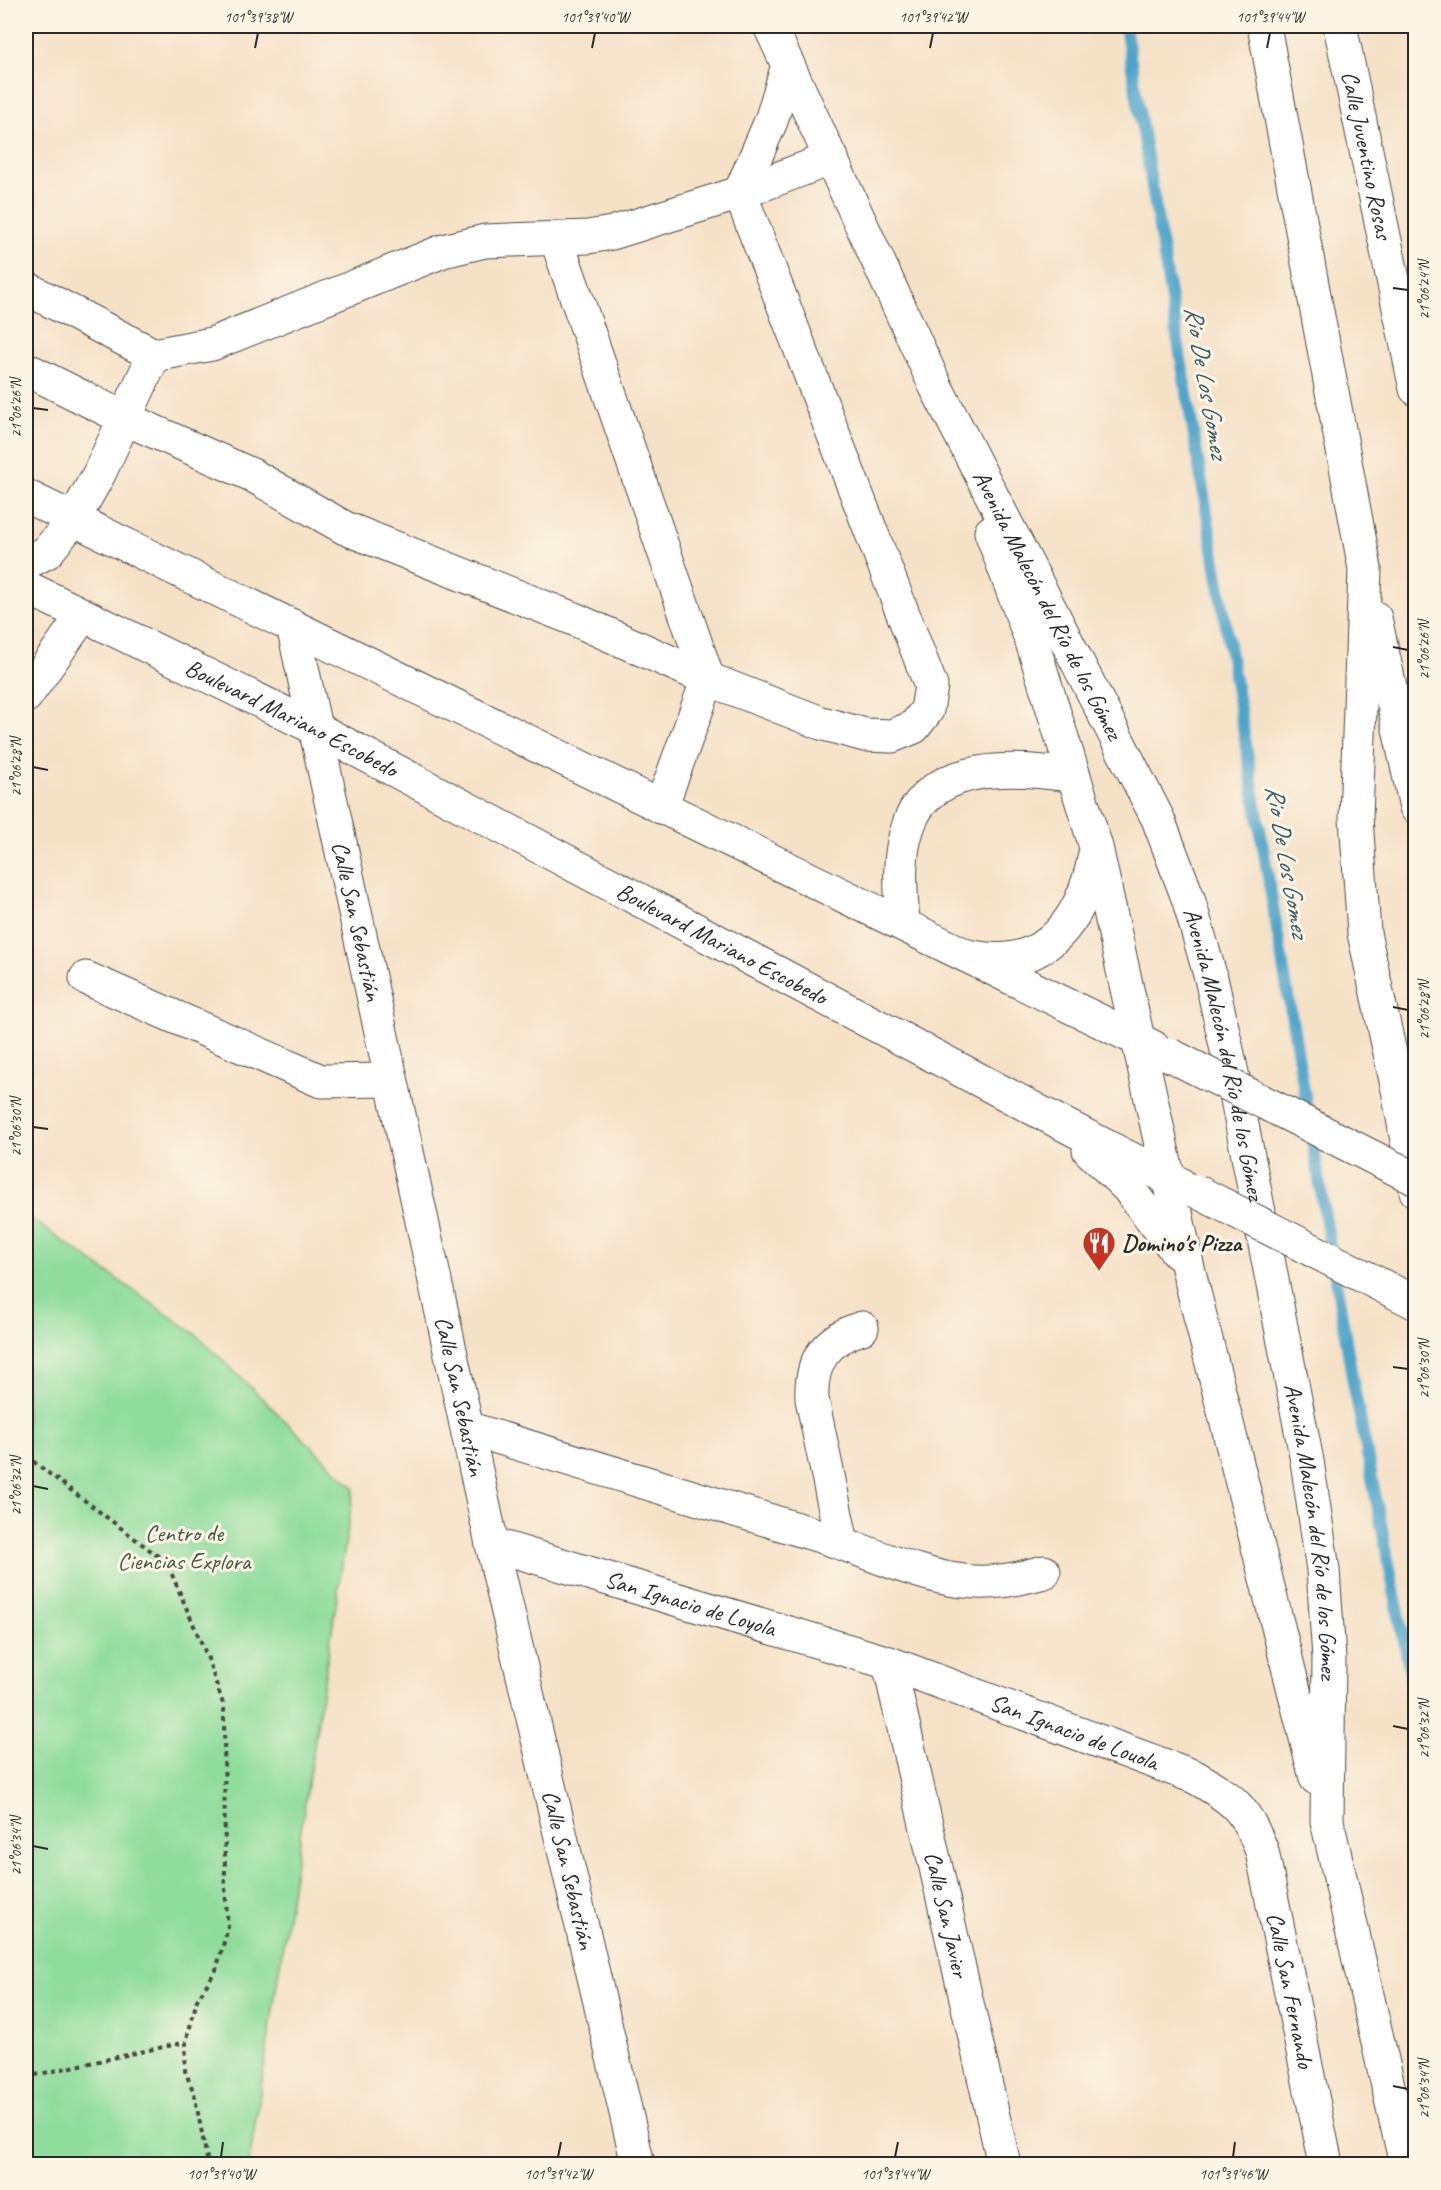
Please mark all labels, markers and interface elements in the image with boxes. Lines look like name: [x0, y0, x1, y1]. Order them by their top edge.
text: 101°39'38"W: [224, 8, 295, 27]
text: 101°39'40"W: [561, 8, 632, 27]
text: 101°39'42"W: [899, 8, 970, 27]
text: 101°39'44"W: [1236, 8, 1307, 27]
street label: Calle Juventino Rosas: [1335, 68, 1400, 244]
text: 21°06'24"N: [1415, 257, 1434, 320]
water label: Rio De Los Gomez: [1177, 303, 1237, 464]
text: 21°06'26"N: [7, 375, 26, 438]
street label: Avenida Malecón del Río de los Gómez: [966, 465, 1131, 746]
text: 21°06'26"N: [1415, 617, 1434, 680]
street label: Boulevard Mariano Escobedo: [180, 652, 405, 785]
text: 21°06'28"N: [7, 734, 26, 797]
water label: Rio De Los Gomez: [1258, 782, 1318, 943]
street label: Calle San Sebastián: [325, 839, 389, 1005]
street label: Boulevard Mariano Escobedo: [612, 876, 834, 1013]
street label: Avenida Malecón del Río de los Gómez: [1177, 905, 1272, 1205]
text: 21°06'28"N: [1415, 977, 1434, 1040]
text: 21°06'30"N: [7, 1094, 26, 1157]
restaurant icon: Domino's Pizza: [1081, 1225, 1117, 1272]
place label: Domino's Pizza: [1122, 1228, 1243, 1258]
street label: Calle San Sebastián: [428, 1314, 492, 1480]
text: 21°06'30"N: [1415, 1336, 1434, 1399]
street label: Avenida Malecón del Río de los Gómez: [1277, 1381, 1345, 1682]
text: 21°06'32"N: [7, 1453, 26, 1516]
park label: Centro de Ciencias Explora: [118, 1518, 252, 1576]
street label: San Ignacio de Loyola: [601, 1564, 780, 1644]
street label: San Ignacio de Louola: [986, 1687, 1165, 1778]
text: 21°06'32"N: [1415, 1696, 1434, 1759]
street label: Calle San Sebastián: [536, 1787, 602, 1953]
text: 21°06'34"N: [7, 1813, 26, 1876]
street label: Calle San Javier: [918, 1849, 976, 1982]
street label: Calle San Fernando: [1260, 1910, 1321, 2072]
text: 21°06'34"N: [1415, 2056, 1434, 2119]
text: 101°39'40"W: [187, 2165, 258, 2184]
text: 101°39'42"W: [524, 2165, 595, 2184]
text: 101°39'44"W: [861, 2165, 932, 2184]
text: 101°39'46"W: [1199, 2165, 1270, 2184]

